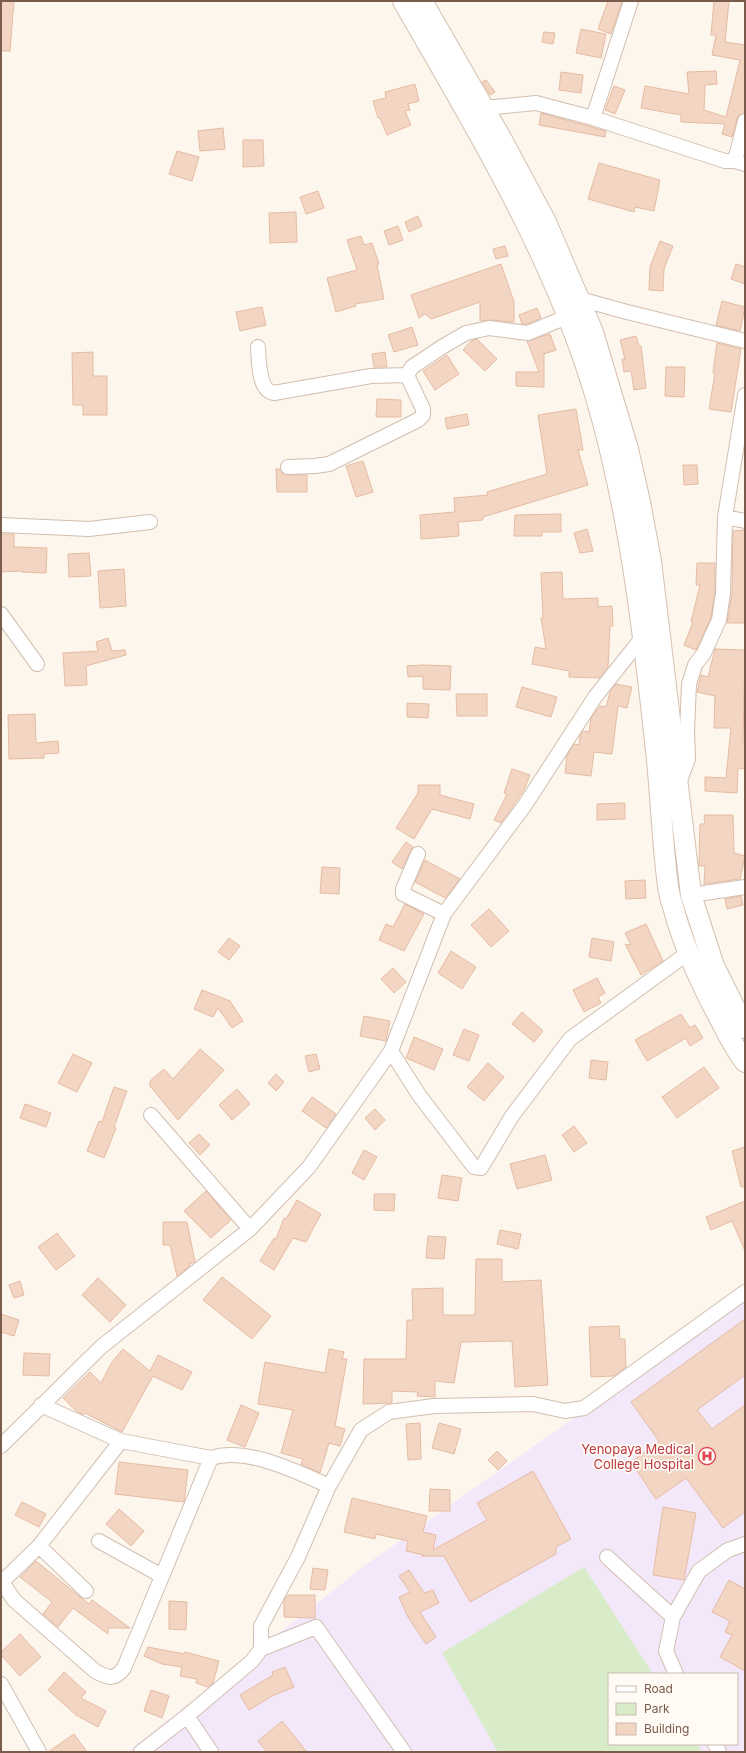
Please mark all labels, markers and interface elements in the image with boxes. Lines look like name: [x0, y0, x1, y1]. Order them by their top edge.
place label: Yenopaya Medical College Hospital: [581, 1441, 694, 1472]
hospital icon: Yenopaya Medical College Hospital: [697, 1446, 717, 1466]
legend: [608, 1673, 738, 1745]
text: Road: [644, 1681, 673, 1696]
text: Park: [644, 1701, 670, 1716]
text: Building: [644, 1721, 689, 1736]

